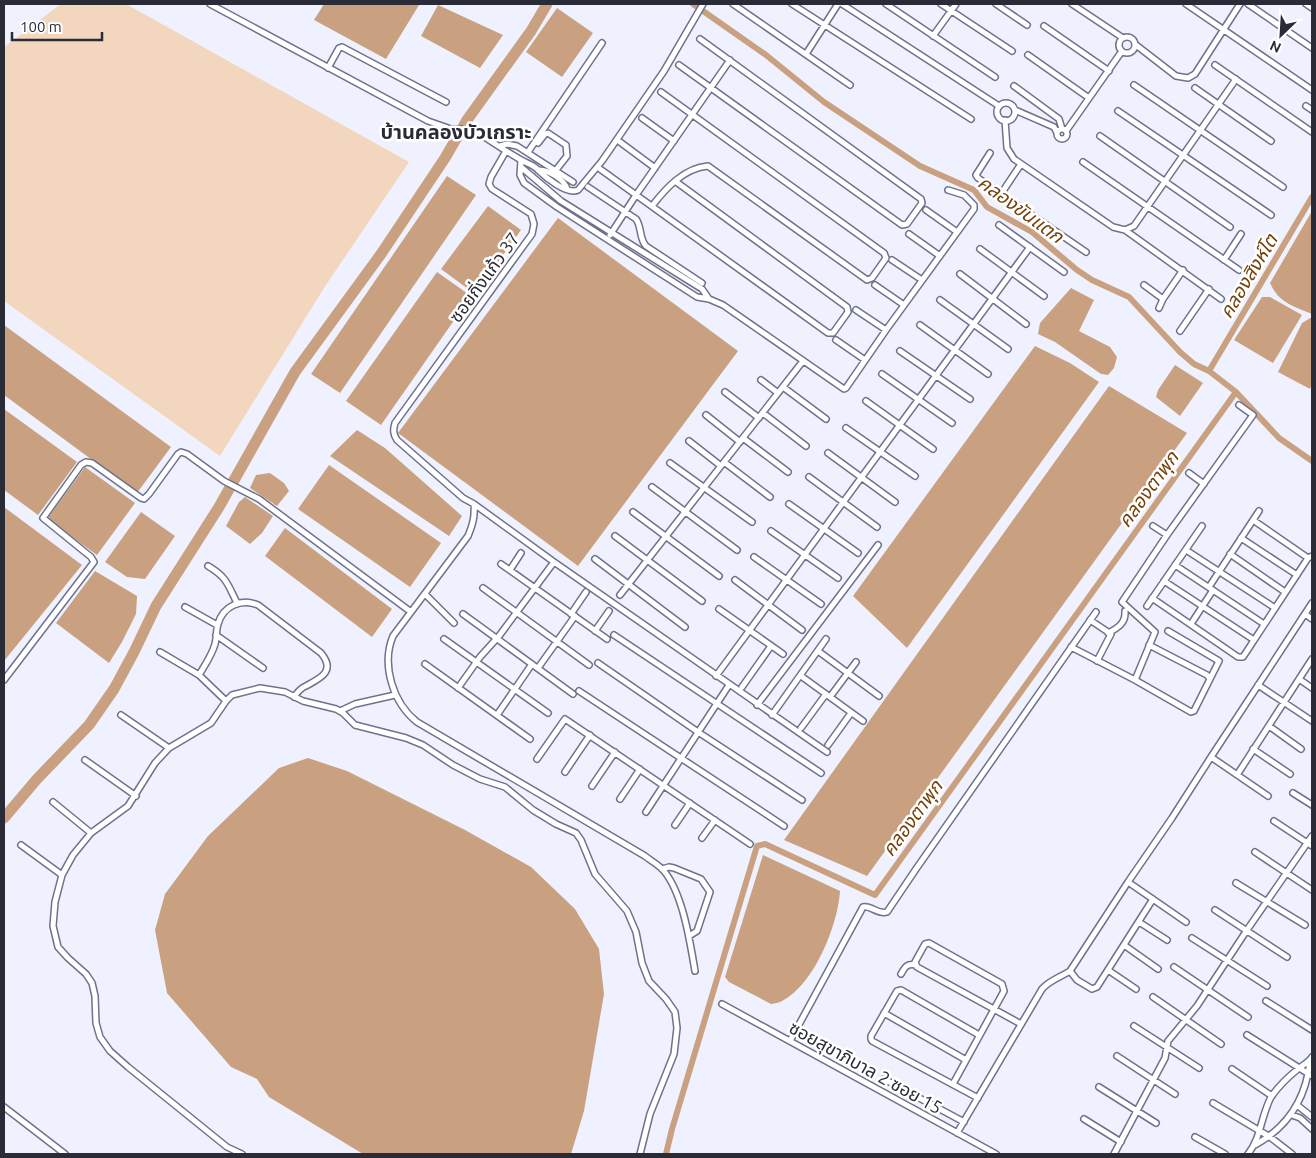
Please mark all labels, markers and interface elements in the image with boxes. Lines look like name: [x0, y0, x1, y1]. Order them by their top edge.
scale bar: [12, 10, 102, 42]
north arrow: [1256, 10, 1306, 60]
text: 100 m: [20, 18, 62, 35]
text: N: [1267, 37, 1284, 56]
district label: บ้านคลองบัวเกราะ: [381, 120, 531, 143]
water label: คลองขันแตก: [974, 171, 1068, 248]
street label: ซอยกิ่งแก้ว 37: [444, 228, 523, 326]
water label: คลองสิงห์โต: [1214, 229, 1282, 322]
water label: คลองตาพุก: [1113, 446, 1184, 532]
water label: คลองตาพุก: [877, 775, 948, 861]
street label: ซอยสุขาภิบาล 2 ซอย 15: [785, 1017, 946, 1119]

